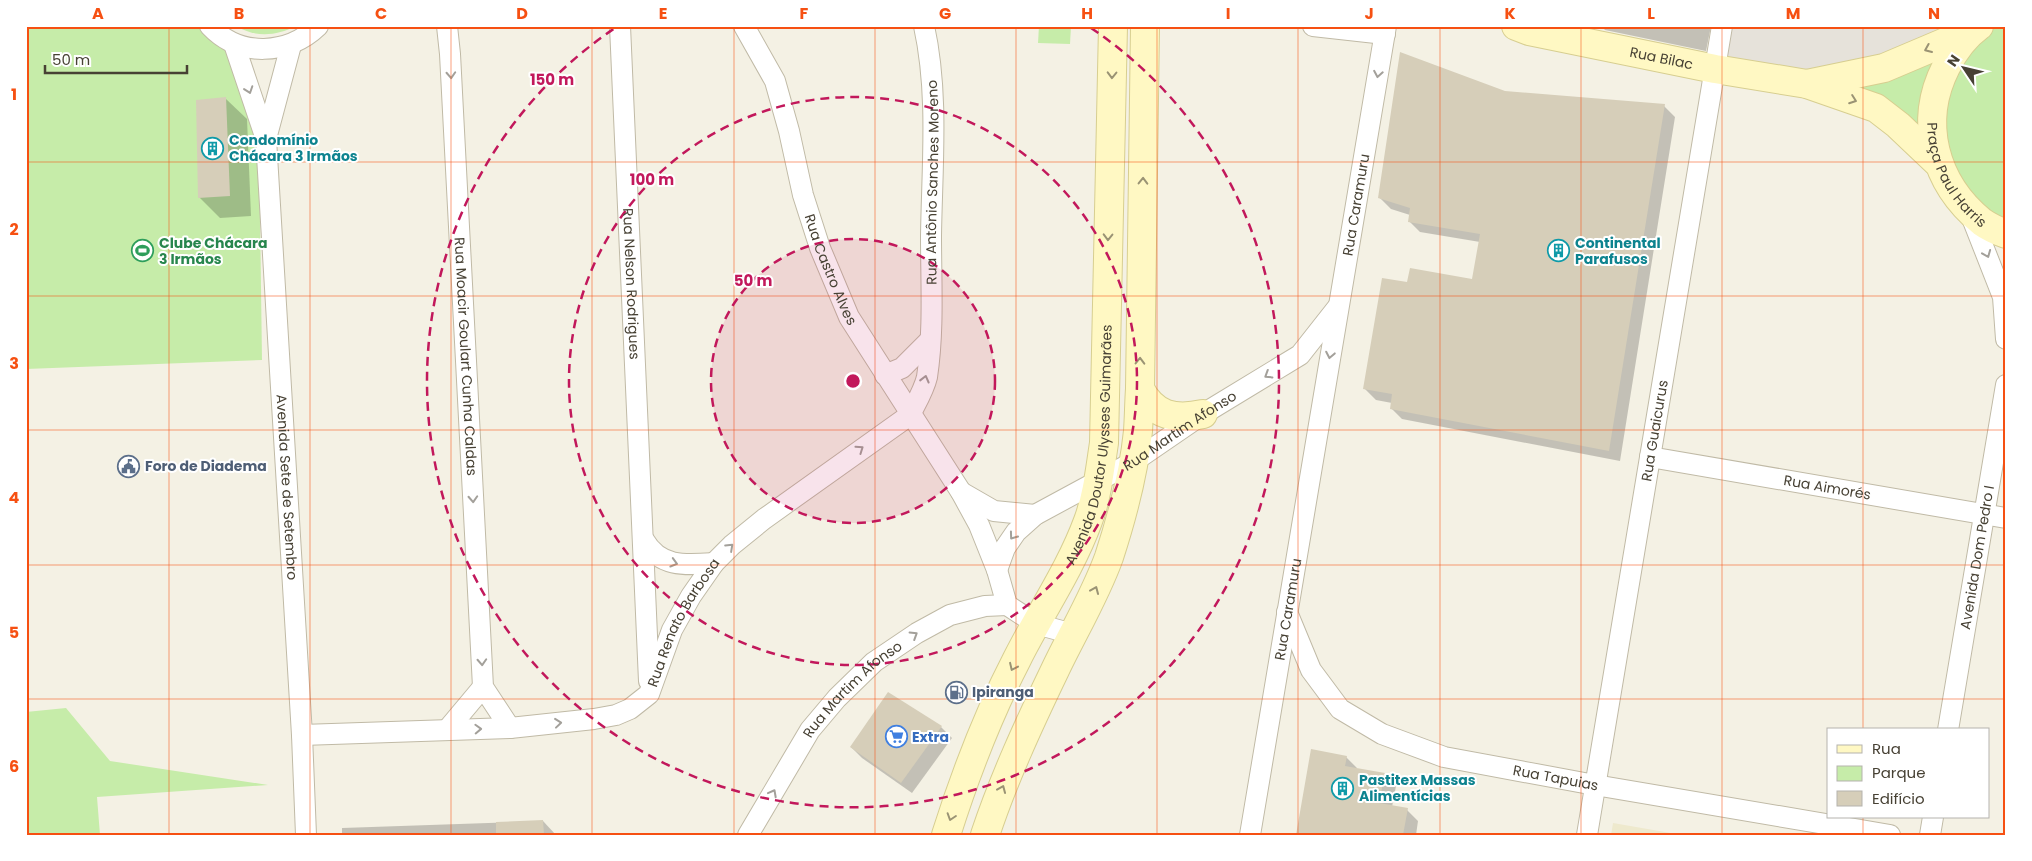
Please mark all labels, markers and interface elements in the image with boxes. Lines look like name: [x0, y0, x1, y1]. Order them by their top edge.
text: A: [92, 2, 104, 25]
text: B: [234, 2, 244, 25]
text: C: [375, 2, 387, 25]
text: D: [516, 2, 528, 25]
text: E: [659, 2, 667, 25]
text: F: [800, 2, 809, 25]
text: G: [939, 2, 951, 25]
text: H: [1081, 2, 1093, 25]
text: I: [1226, 2, 1230, 25]
text: J: [1364, 2, 1374, 25]
text: K: [1504, 2, 1516, 25]
text: L: [1647, 2, 1655, 25]
text: M: [1786, 2, 1800, 25]
text: N: [1928, 2, 1940, 25]
scale bar: [45, 42, 188, 74]
street label: Rua Bilac: [1628, 42, 1695, 74]
north arrow: [1940, 42, 1990, 92]
one-way arrow: [1924, 43, 1933, 54]
text: 50 m: [52, 49, 90, 70]
text: N: [1942, 50, 1965, 71]
text: 150 m: [530, 69, 574, 90]
one-way arrow: [1373, 70, 1383, 79]
one-way arrow: [446, 71, 457, 79]
one-way arrow: [1106, 71, 1117, 79]
street label: Rua Antônio Sanches Moreno: [921, 79, 944, 285]
text: 1: [11, 83, 17, 106]
one-way arrow: [244, 85, 254, 93]
one-way arrow: [1848, 94, 1857, 104]
street label: Praça Paul Harris: [1922, 122, 1991, 232]
place label: Condomínio Chácara 3 Irmãos: [229, 130, 358, 166]
building icon: Condomínio Chácara 3 Irmãos: [201, 136, 225, 160]
street label: Rua Caramuru: [1338, 152, 1374, 257]
text: 100 m: [630, 169, 674, 190]
one-way arrow: [1138, 177, 1148, 184]
street label: Rua Nelson Rodrigues: [618, 207, 645, 360]
street label: Rua Castro Alves: [800, 211, 862, 329]
text: 2: [9, 218, 19, 241]
place label: Clube Chácara 3 Irmãos: [159, 233, 267, 269]
place label: Continental Parafusos: [1575, 233, 1661, 269]
one-way arrow: [1103, 234, 1113, 242]
street label: Rua Moacir Goulart Cunha Caldas: [450, 237, 482, 476]
sports icon: Clube Chácara 3 Irmãos: [131, 239, 155, 263]
building icon: Continental Parafusos: [1547, 239, 1571, 263]
one-way arrow: [1981, 249, 1992, 258]
text: 50 m: [734, 270, 772, 291]
street label: Avenida Doutor Ulysses Guimarães: [1060, 324, 1117, 568]
one-way arrow: [1325, 351, 1335, 360]
text: 3: [9, 352, 19, 375]
one-way arrow: [1135, 357, 1145, 364]
one-way arrow: [1264, 368, 1273, 378]
centre of rings: [844, 372, 862, 390]
one-way arrow: [919, 374, 930, 383]
street label: Rua Guaicurus: [1636, 378, 1673, 483]
street label: Rua Martim Afonso: [1119, 386, 1240, 476]
street label: Avenida Sete de Setembro: [271, 394, 303, 581]
one-way arrow: [854, 446, 864, 455]
public building icon: Foro de Diadema: [117, 454, 141, 478]
place label: Foro de Diadema: [145, 456, 267, 476]
street label: Rua Aimorés: [1782, 470, 1873, 505]
street label: Avenida Dom Pedro I: [1955, 484, 1999, 631]
text: 4: [9, 486, 20, 509]
one-way arrow: [468, 495, 479, 503]
one-way arrow: [1011, 530, 1019, 539]
one-way arrow: [725, 544, 734, 553]
street label: Rua Renato Barbosa: [642, 554, 724, 690]
one-way arrow: [670, 557, 678, 567]
street label: Rua Caramuru: [1270, 557, 1306, 662]
one-way arrow: [1089, 587, 1099, 595]
text: 5: [9, 621, 19, 644]
one-way arrow: [909, 632, 918, 641]
street label: Rua Martim Afonso: [798, 636, 906, 741]
one-way arrow: [476, 658, 487, 666]
one-way arrow: [1009, 662, 1019, 671]
fuel station icon: Ipiranga: [944, 680, 968, 704]
place label: Ipiranga: [972, 682, 1034, 702]
one-way arrow: [555, 718, 563, 729]
one-way arrow: [475, 724, 483, 735]
supermarket icon: Extra: [884, 725, 908, 749]
place label: Extra: [912, 727, 949, 747]
legend: [1827, 728, 1990, 818]
text: Rua: [1872, 738, 1901, 759]
text: 6: [9, 755, 19, 778]
street label: Rua Tapuias: [1511, 760, 1600, 795]
text: Parque: [1872, 762, 1925, 783]
place label: Pastitex Massas Alimentícias: [1359, 770, 1476, 806]
building icon: Pastitex Massas Alimentícias: [1331, 776, 1355, 800]
one-way arrow: [995, 785, 1006, 794]
text: Edifício: [1872, 788, 1925, 809]
one-way arrow: [767, 789, 777, 798]
one-way arrow: [947, 813, 957, 821]

